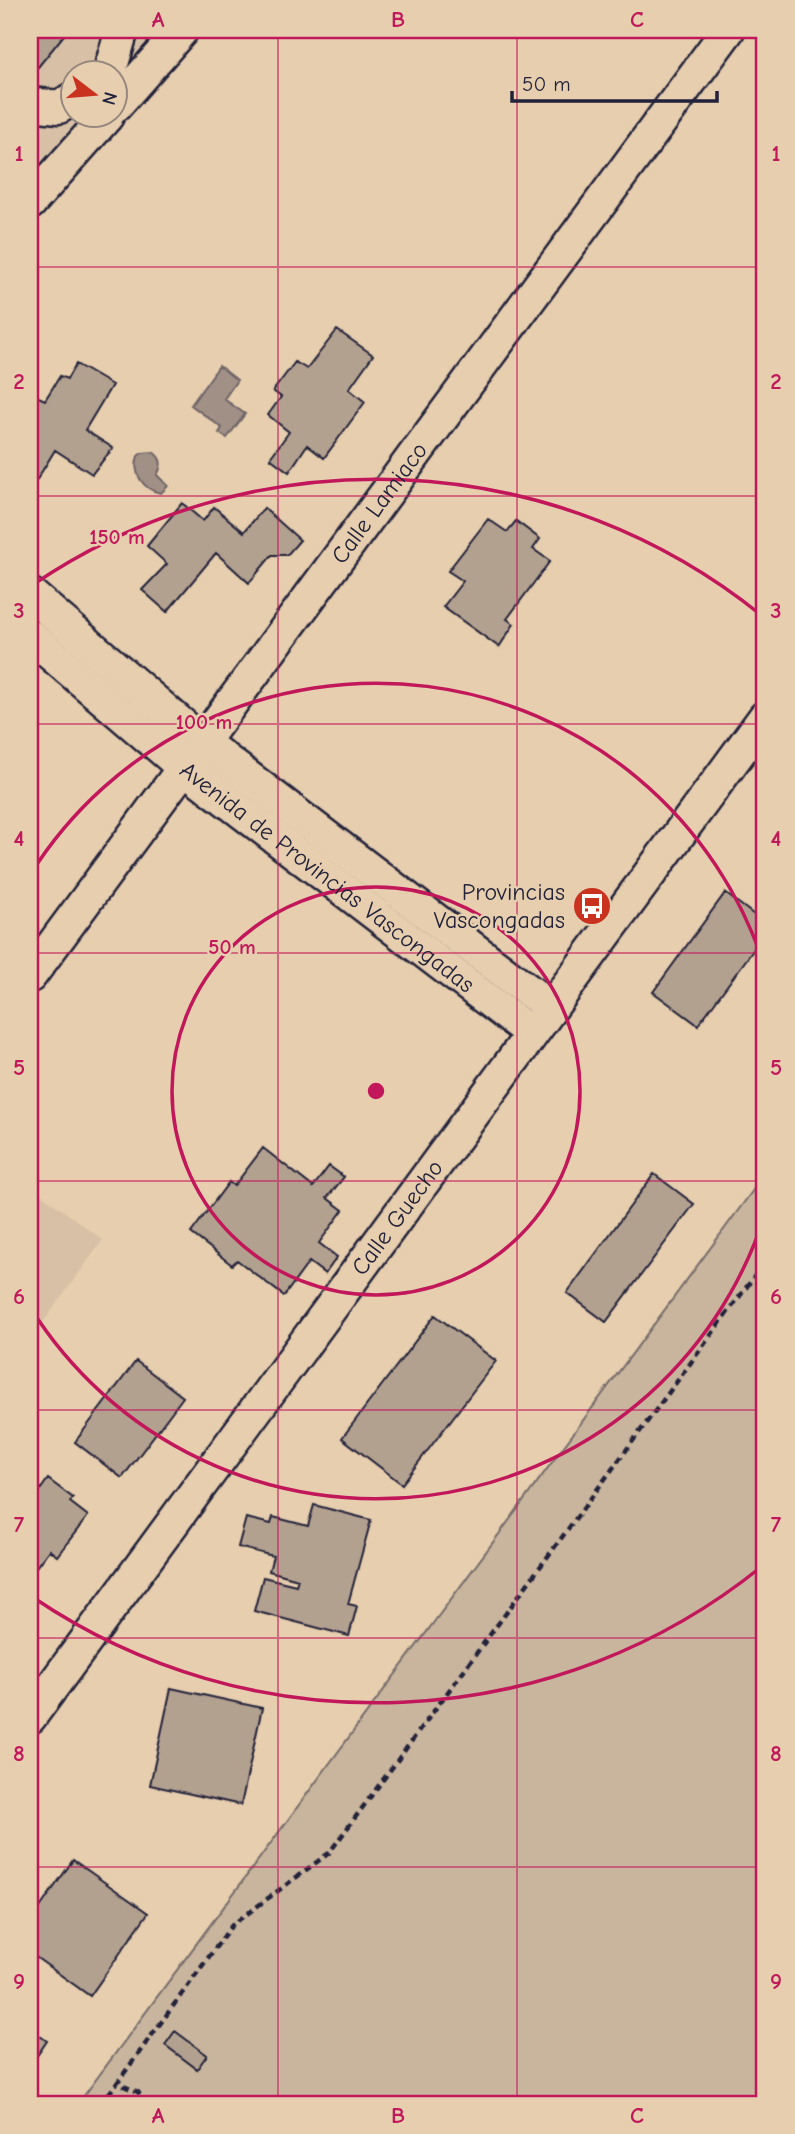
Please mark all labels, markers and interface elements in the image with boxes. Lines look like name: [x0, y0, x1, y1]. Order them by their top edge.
text: A: [152, 6, 165, 33]
text: B: [391, 6, 405, 33]
text: C: [630, 6, 644, 33]
north arrow: [60, 60, 130, 130]
scale bar: [512, 60, 716, 104]
text: 50 m: [522, 72, 571, 96]
text: N: [97, 89, 122, 107]
text: 1: [14, 140, 24, 167]
text: 1: [771, 140, 781, 167]
text: 2: [13, 368, 25, 395]
text: 2: [770, 368, 782, 395]
street label: Calle Lamiaco: [325, 437, 433, 569]
text: 150 m: [89, 525, 145, 549]
text: 3: [13, 597, 25, 624]
text: 3: [770, 597, 782, 624]
text: 100 m: [176, 710, 232, 734]
street label: Avenida de Provincias Vascongadas: [175, 756, 480, 999]
text: 4: [14, 825, 25, 852]
text: 4: [771, 825, 782, 852]
place label: Provincias Vascongadas: [433, 878, 565, 934]
bus stop icon: Provincias Vascongadas: [571, 885, 613, 927]
text: 50 m: [208, 935, 256, 959]
text: 5: [13, 1054, 25, 1081]
text: 5: [770, 1054, 782, 1081]
centre of rings: [364, 1079, 388, 1103]
street label: Calle Guecho: [346, 1154, 449, 1281]
text: 6: [13, 1283, 25, 1310]
text: 6: [770, 1283, 782, 1310]
text: 7: [14, 1511, 25, 1538]
text: 7: [771, 1511, 782, 1538]
text: 8: [13, 1740, 25, 1767]
text: 8: [770, 1740, 782, 1767]
text: 9: [13, 1968, 25, 1995]
text: 9: [770, 1968, 782, 1995]
text: A: [152, 2102, 165, 2129]
text: B: [391, 2102, 405, 2129]
text: C: [630, 2102, 644, 2129]

